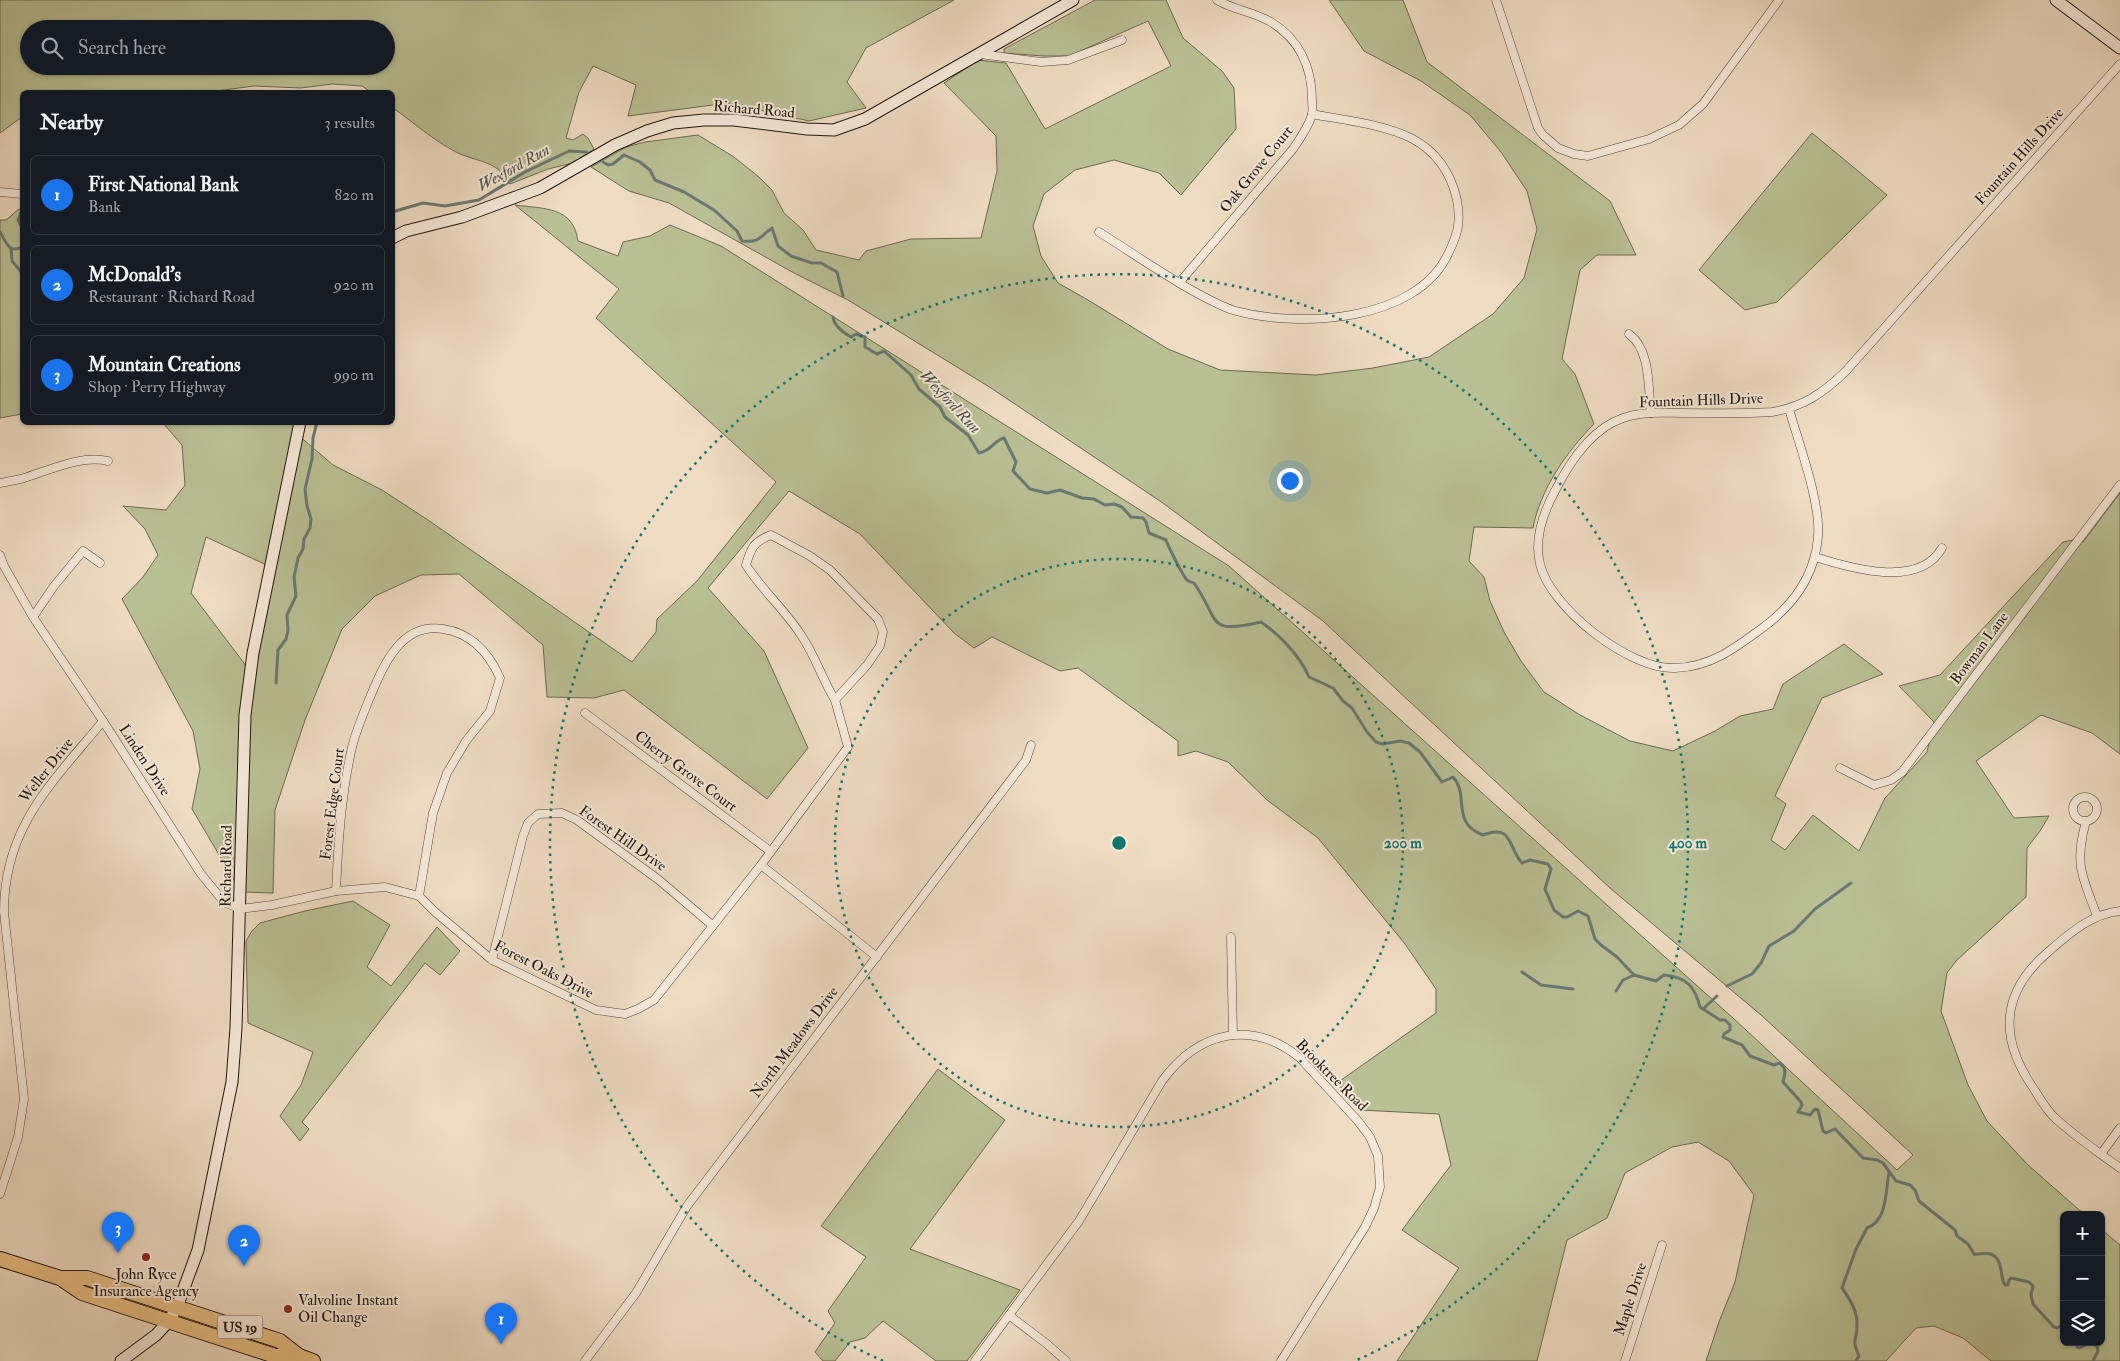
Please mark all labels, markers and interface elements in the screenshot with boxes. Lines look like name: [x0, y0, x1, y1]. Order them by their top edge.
search box: [20, 20, 395, 75]
icon: search: [38, 34, 66, 62]
text: Search here: [78, 36, 166, 60]
street label: Richard Road: [712, 96, 796, 123]
street label: Fountain Hills Drive: [1971, 104, 2068, 209]
text: Nearby: [40, 109, 103, 136]
text: 3 results: [324, 113, 375, 133]
street label: Oak Grove Court: [1216, 122, 1297, 217]
water label: Wexford Run: [474, 140, 553, 196]
text: First National Bank: [88, 173, 239, 197]
text: 1: [54, 185, 60, 205]
text: 820 m: [334, 185, 374, 205]
text: Bank: [88, 197, 121, 217]
text: McDonald's: [88, 263, 181, 287]
text: 2: [53, 275, 61, 295]
text: 920 m: [334, 275, 374, 295]
text: Restaurant · Richard Road: [88, 287, 255, 307]
text: Mountain Creations: [88, 353, 241, 377]
text: 3: [54, 365, 60, 385]
text: 990 m: [334, 365, 374, 385]
water label: Wexford Run: [916, 366, 985, 438]
text: Shop · Perry Highway: [88, 377, 226, 397]
street label: Fountain Hills Drive: [1639, 389, 1763, 412]
your location: [1277, 468, 1303, 494]
street label: Bowman Lane: [1946, 608, 2013, 688]
street label: Linden Drive: [114, 721, 175, 800]
street label: Cherry Grove Court: [631, 727, 741, 816]
street label: Weller Drive: [15, 734, 78, 807]
street label: Forest Edge Court: [316, 747, 349, 861]
street label: Forest Hill Drive: [575, 801, 670, 876]
street label: Richard Road: [216, 824, 237, 907]
centre of rings: [1110, 834, 1128, 852]
text: 200 m: [1384, 834, 1422, 853]
text: 400 m: [1668, 834, 1707, 853]
street label: Forest Oaks Drive: [491, 936, 597, 1003]
street label: North Meadows Drive: [746, 983, 843, 1102]
street label: Brooktree Road: [1292, 1035, 1372, 1116]
map controls: [2060, 1211, 2105, 1346]
button: +: [2060, 1211, 2105, 1256]
pin: 3: [102, 1212, 134, 1253]
pin: 2: [228, 1225, 260, 1266]
marker: John Ryce Insurance Agency: [140, 1251, 152, 1263]
button: −: [2060, 1256, 2105, 1301]
street label: Maple Drive: [1610, 1260, 1652, 1338]
place label: John Ryce Insurance Agency: [93, 1265, 199, 1301]
place label: Valvoline Instant Oil Change: [298, 1291, 398, 1327]
button: layers: [2060, 1301, 2105, 1346]
marker: Valvoline Instant Oil Change: [282, 1303, 294, 1315]
pin: 1: [485, 1303, 517, 1344]
road number: US 19: [218, 1315, 262, 1338]

